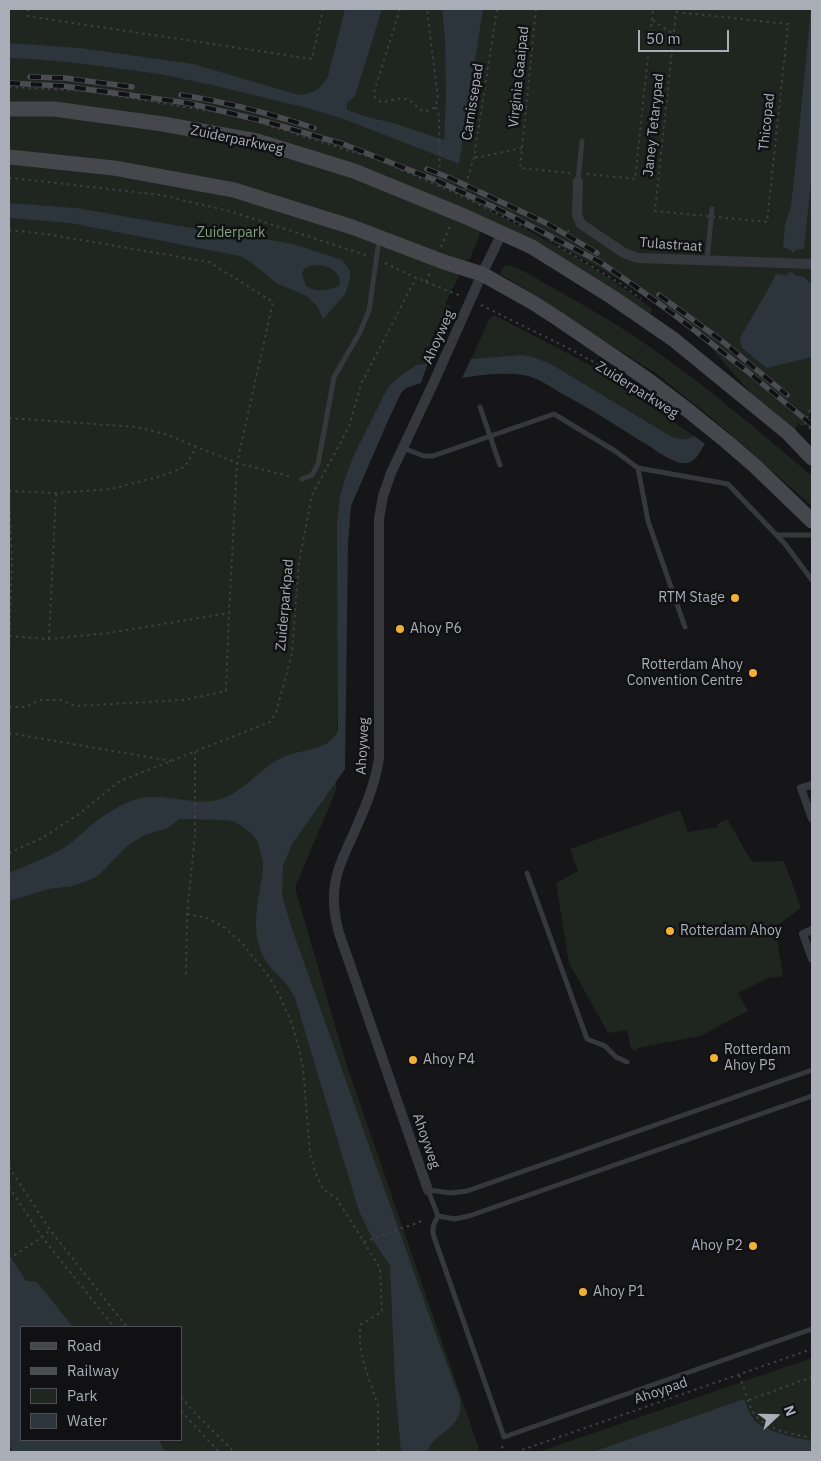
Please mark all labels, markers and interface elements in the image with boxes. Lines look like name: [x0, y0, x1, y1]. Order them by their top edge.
scale bar: [641, 20, 732, 52]
street label: Virginia Gaaipad: [505, 25, 533, 129]
text: 50 m: [646, 29, 681, 48]
street label: Carnissepad: [459, 62, 487, 142]
street label: Janey Tetarypad: [640, 73, 668, 177]
street label: Thicopad: [756, 92, 778, 152]
street label: Zuiderparkweg: [189, 122, 285, 158]
park label: Zuiderpark: [197, 225, 265, 241]
street label: Tulastraat: [639, 234, 703, 256]
street label: Ahoyweg: [420, 307, 458, 367]
street label: Zuiderparkweg: [593, 358, 681, 422]
street label: Zuiderparkpad: [273, 558, 297, 652]
place label: RTM Stage: [658, 590, 725, 606]
marker: RTM Stage: [729, 592, 741, 604]
place label: Ahoy P6: [410, 621, 462, 637]
marker: Ahoy P6: [394, 623, 406, 635]
place label: Rotterdam Ahoy Convention Centre: [627, 657, 743, 690]
marker: Rotterdam Ahoy Convention Centre: [747, 667, 759, 679]
street label: Ahoyweg: [353, 717, 373, 775]
place label: Rotterdam Ahoy: [680, 923, 782, 939]
marker: Rotterdam Ahoy: [664, 925, 676, 937]
place label: Rotterdam Ahoy P5: [724, 1042, 791, 1074]
place label: Ahoy P4: [423, 1052, 475, 1068]
marker: Rotterdam Ahoy P5: [708, 1052, 720, 1064]
marker: Ahoy P4: [407, 1054, 419, 1066]
street label: Ahoyweg: [409, 1111, 443, 1171]
place label: Ahoy P2: [691, 1238, 743, 1254]
marker: Ahoy P2: [747, 1240, 759, 1252]
place label: Ahoy P1: [593, 1284, 645, 1300]
marker: Ahoy P1: [577, 1286, 589, 1298]
legend: [20, 1326, 182, 1441]
text: Road: [67, 1336, 102, 1355]
text: Railway: [67, 1361, 119, 1380]
street label: Ahoypad: [632, 1374, 690, 1408]
text: Park: [67, 1386, 97, 1405]
north arrow: [751, 1391, 801, 1441]
text: N: [780, 1403, 800, 1419]
text: Water: [67, 1411, 107, 1430]

